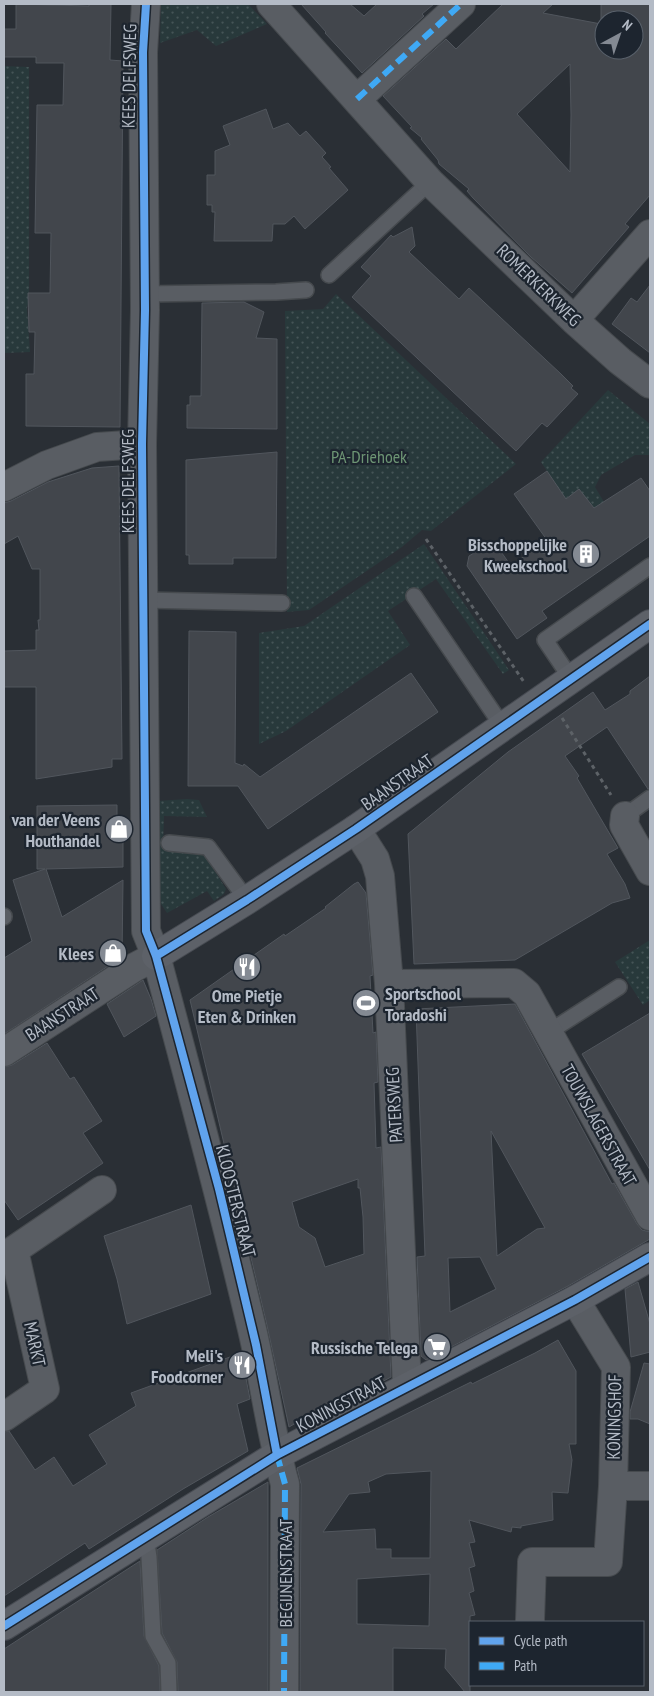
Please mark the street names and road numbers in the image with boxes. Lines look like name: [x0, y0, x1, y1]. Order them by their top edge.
street label: KEES DELFSWEG: [117, 24, 141, 128]
street label: ROMERKERKWEG: [492, 239, 586, 331]
street label: KEES DELFSWEG: [116, 429, 139, 533]
street label: BAANSTRAAT: [356, 749, 438, 815]
street label: BAANSTRAAT: [21, 982, 103, 1046]
street label: TOUWSLAGERSTRAAT: [556, 1060, 642, 1190]
street label: PATERSWEG: [381, 1067, 407, 1143]
street label: KLOOSTERSTRAAT: [211, 1142, 261, 1260]
street label: MARKT: [19, 1320, 51, 1368]
street label: KONINGSTRAAT: [292, 1371, 390, 1437]
street label: KONINGSHOF: [602, 1374, 626, 1460]
street label: BEGIJNENSTRAAT: [274, 1519, 297, 1627]

